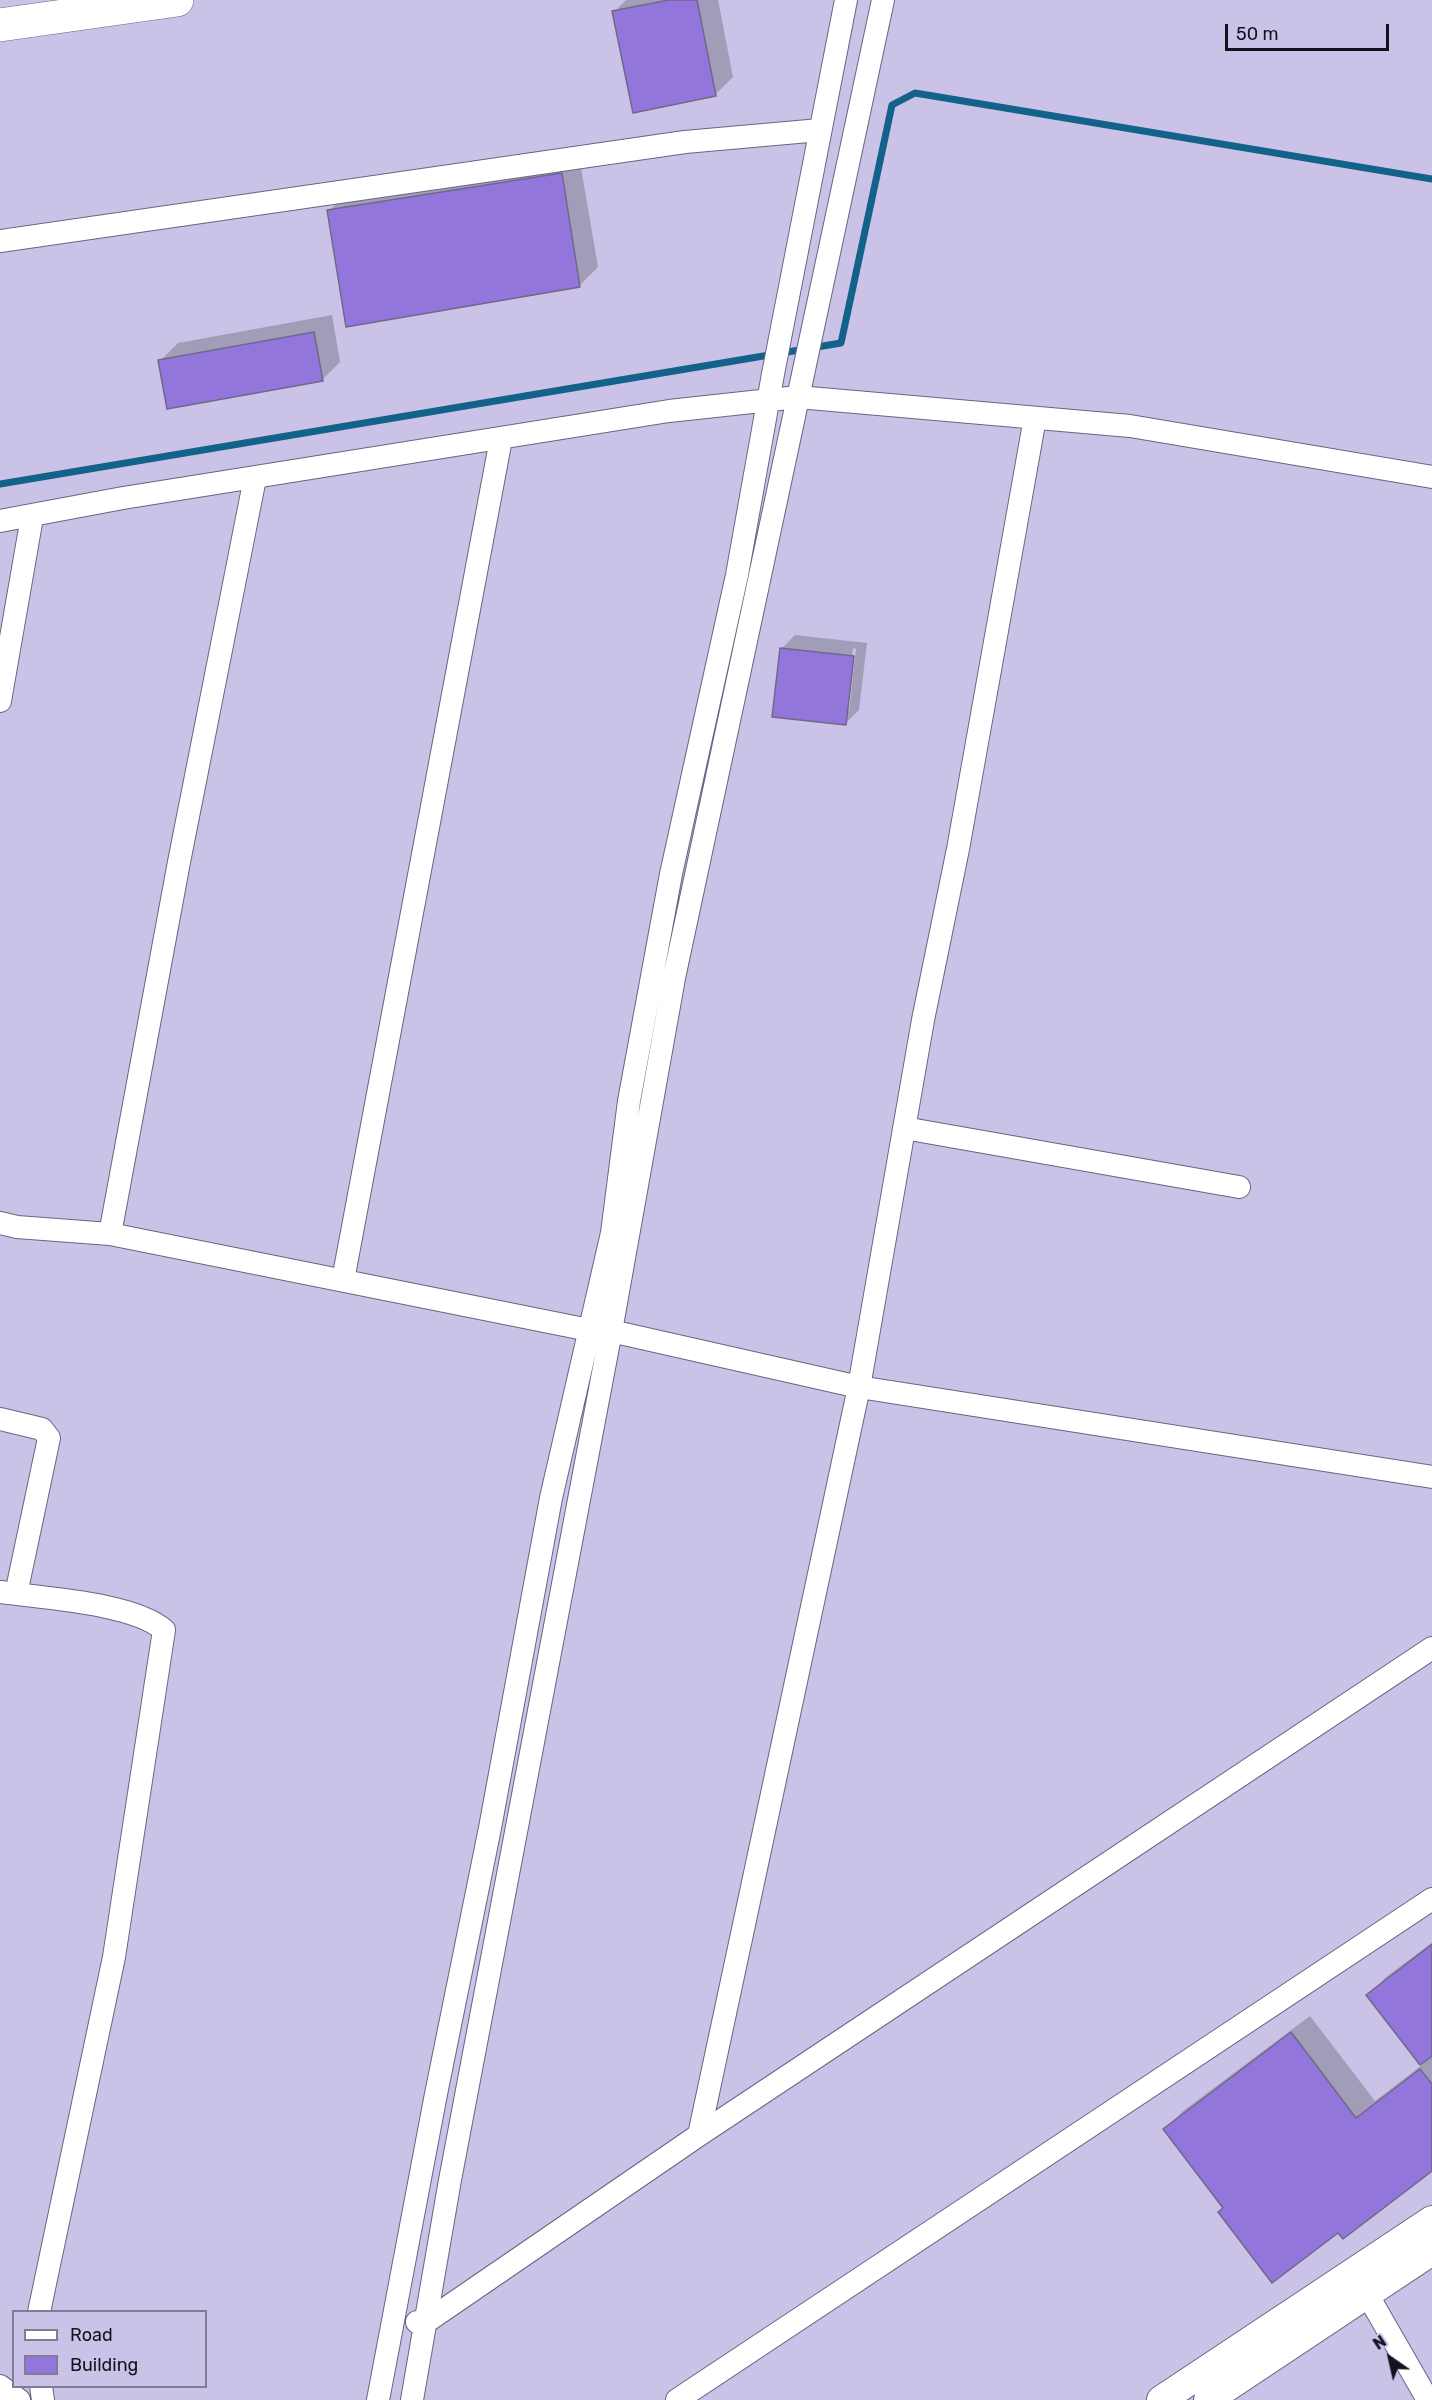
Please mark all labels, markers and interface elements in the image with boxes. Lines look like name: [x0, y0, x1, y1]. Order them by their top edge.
scale bar: [1228, 12, 1392, 50]
text: 50 m: [1236, 23, 1279, 45]
legend: [12, 2310, 207, 2388]
text: Road: [70, 2324, 113, 2346]
north arrow: [1360, 2328, 1420, 2388]
text: N: [1370, 2332, 1390, 2354]
text: Building: [70, 2354, 138, 2376]

